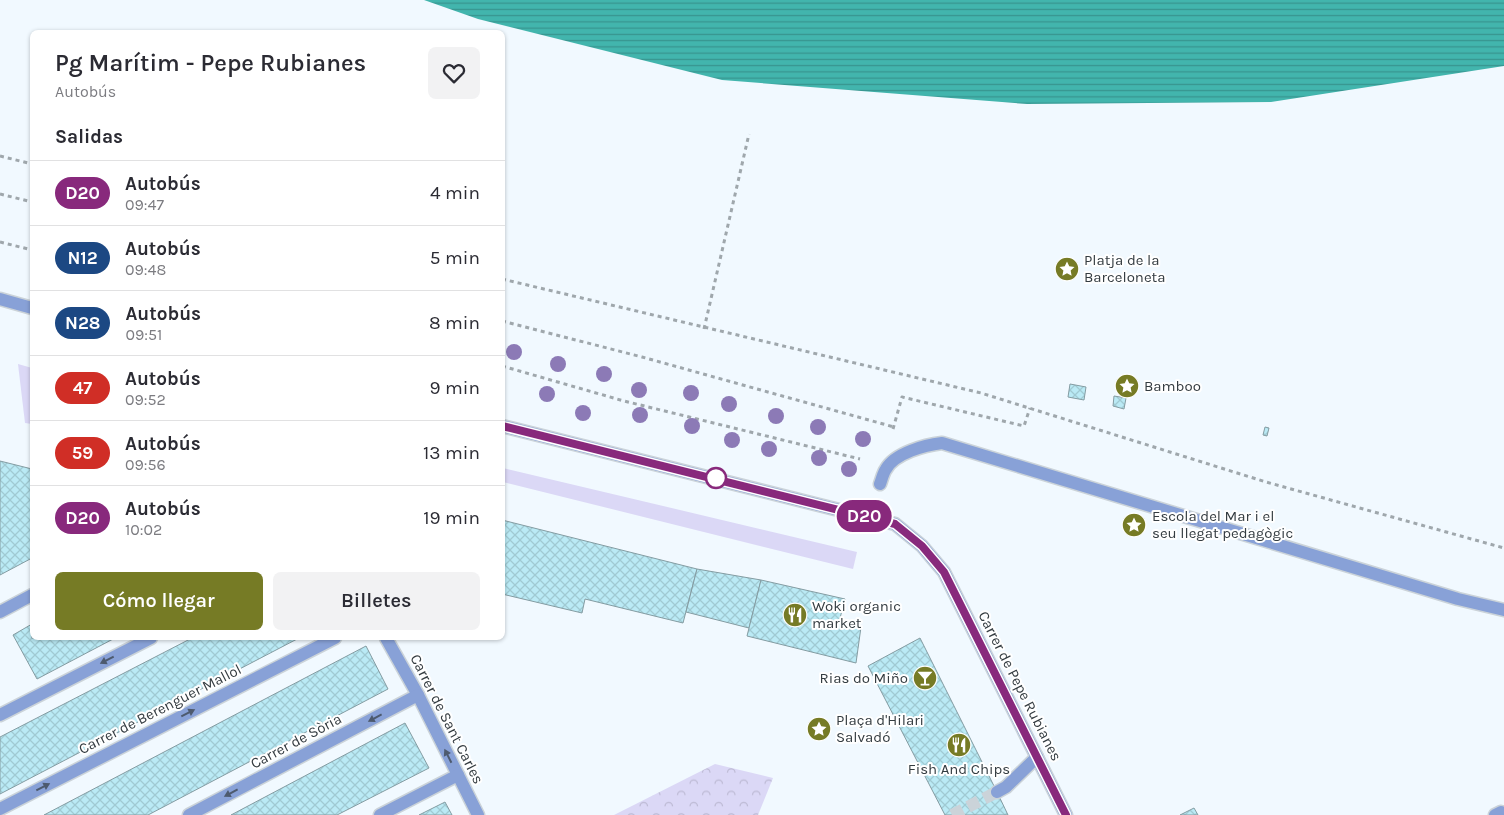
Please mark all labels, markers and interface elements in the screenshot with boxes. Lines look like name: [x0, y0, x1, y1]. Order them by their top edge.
button: heart: [428, 47, 480, 99]
text: Pg Marítim - Pepe Rubianes: [55, 49, 366, 77]
text: Autobús: [55, 82, 116, 101]
text: Salidas: [55, 126, 123, 148]
text: Autobús: [125, 173, 201, 195]
text: D20: [65, 182, 100, 204]
text: 4 min: [430, 182, 480, 204]
text: 09:47: [125, 195, 164, 214]
text: Autobús: [125, 238, 201, 260]
text: N12: [67, 247, 98, 269]
text: 5 min: [430, 247, 480, 269]
place label: Platja de la Barceloneta: [1084, 251, 1166, 286]
place icon: Platja de la Barceloneta: [1054, 256, 1080, 282]
text: 09:48: [125, 260, 166, 279]
text: Autobús: [125, 303, 201, 325]
text: N28: [65, 312, 100, 334]
text: 8 min: [429, 312, 480, 334]
text: 09:51: [125, 325, 162, 344]
text: Autobús: [125, 368, 201, 390]
place icon: Bamboo: [1114, 373, 1140, 399]
text: 47: [73, 377, 92, 399]
text: 9 min: [430, 377, 480, 399]
place label: Bamboo: [1144, 377, 1201, 395]
text: 09:52: [125, 390, 166, 409]
text: Autobús: [125, 433, 201, 455]
text: 59: [72, 442, 93, 464]
text: 13 min: [423, 442, 480, 464]
text: 09:56: [125, 455, 166, 474]
unlabelled marker: [705, 467, 727, 489]
text: Autobús: [125, 498, 201, 520]
line badge: D20: [835, 500, 893, 532]
text: D20: [847, 505, 881, 527]
text: D20: [65, 507, 100, 529]
text: 19 min: [423, 507, 480, 529]
place label: Escola del Mar i el seu llegat pedagògic: [1152, 507, 1293, 542]
place icon: Escola del Mar i el seu llegat pedagògic: [1121, 512, 1147, 538]
text: 10:02: [125, 520, 162, 539]
button: Cómo llegar: [55, 572, 263, 630]
button: Billetes: [273, 572, 480, 630]
place label: Woki organic market: [812, 597, 901, 632]
restaurant icon: Woki organic market: [782, 602, 808, 628]
street label: Carrer de Pepe Rubianes: [974, 608, 1066, 764]
street label: Carrer de Sant Carles: [406, 651, 488, 787]
one-way arrow: [100, 656, 115, 664]
street label: Carrer de Berenguer Mallol: [76, 660, 244, 758]
bar icon: Rias do Miño: [912, 665, 938, 691]
place label: Rias do Miño: [820, 669, 908, 687]
one-way arrow: [181, 709, 195, 717]
street label: Carrer de Sòria: [247, 709, 345, 773]
place label: Plaça d'Hilari Salvadó: [836, 711, 924, 746]
one-way arrow: [368, 713, 381, 722]
place icon: Plaça d'Hilari Salvadó: [806, 716, 832, 742]
restaurant icon: Fish And Chips: [946, 732, 972, 758]
one-way arrow: [444, 748, 452, 763]
place label: Fish And Chips: [908, 760, 1010, 778]
one-way arrow: [36, 783, 51, 791]
one-way arrow: [224, 789, 238, 797]

